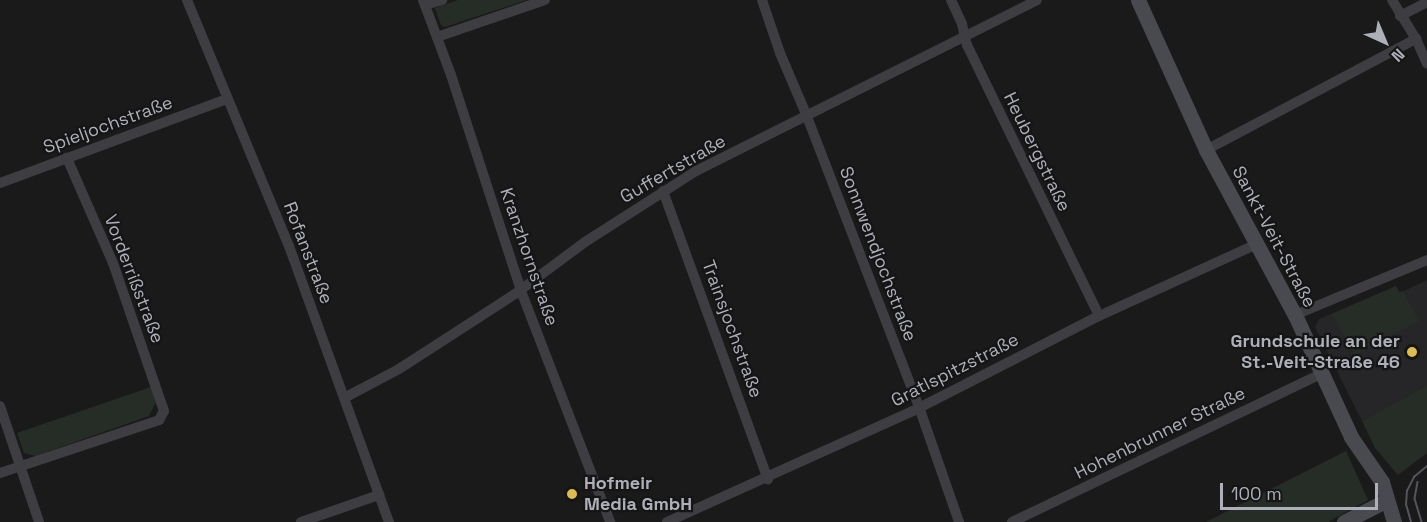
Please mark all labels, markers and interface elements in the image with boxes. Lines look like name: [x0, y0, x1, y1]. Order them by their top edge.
north arrow: [1355, 12, 1415, 72]
text: N: [1387, 44, 1409, 67]
street label: Heubergstraße: [999, 89, 1075, 215]
street label: Spieljochstraße: [40, 92, 176, 158]
street label: Guffertstraße: [616, 130, 730, 208]
street label: Sankt-Veit-Straße: [1228, 163, 1320, 311]
street label: Sonnwendjochstraße: [835, 164, 921, 344]
street label: Kranzhornstraße: [495, 185, 563, 329]
street label: Rofanstraße: [279, 199, 337, 307]
street label: Vorderrißstraße: [100, 212, 168, 346]
street label: Trainsjochstraße: [697, 257, 767, 401]
street label: Gratlspitzstraße: [888, 329, 1022, 411]
place label: Grundschule an der St.-Veit-Straße 46: [1230, 331, 1400, 374]
marker: Grundschule an der St.-Veit-Straße 46: [1405, 345, 1419, 359]
street label: Hohenbrunner Straße: [1071, 382, 1249, 484]
scale bar: [1223, 471, 1380, 509]
place label: Hofmeir Media GmbH: [584, 473, 692, 516]
text: 100 m: [1231, 482, 1282, 505]
marker: Hofmeir Media GmbH: [565, 487, 579, 501]

